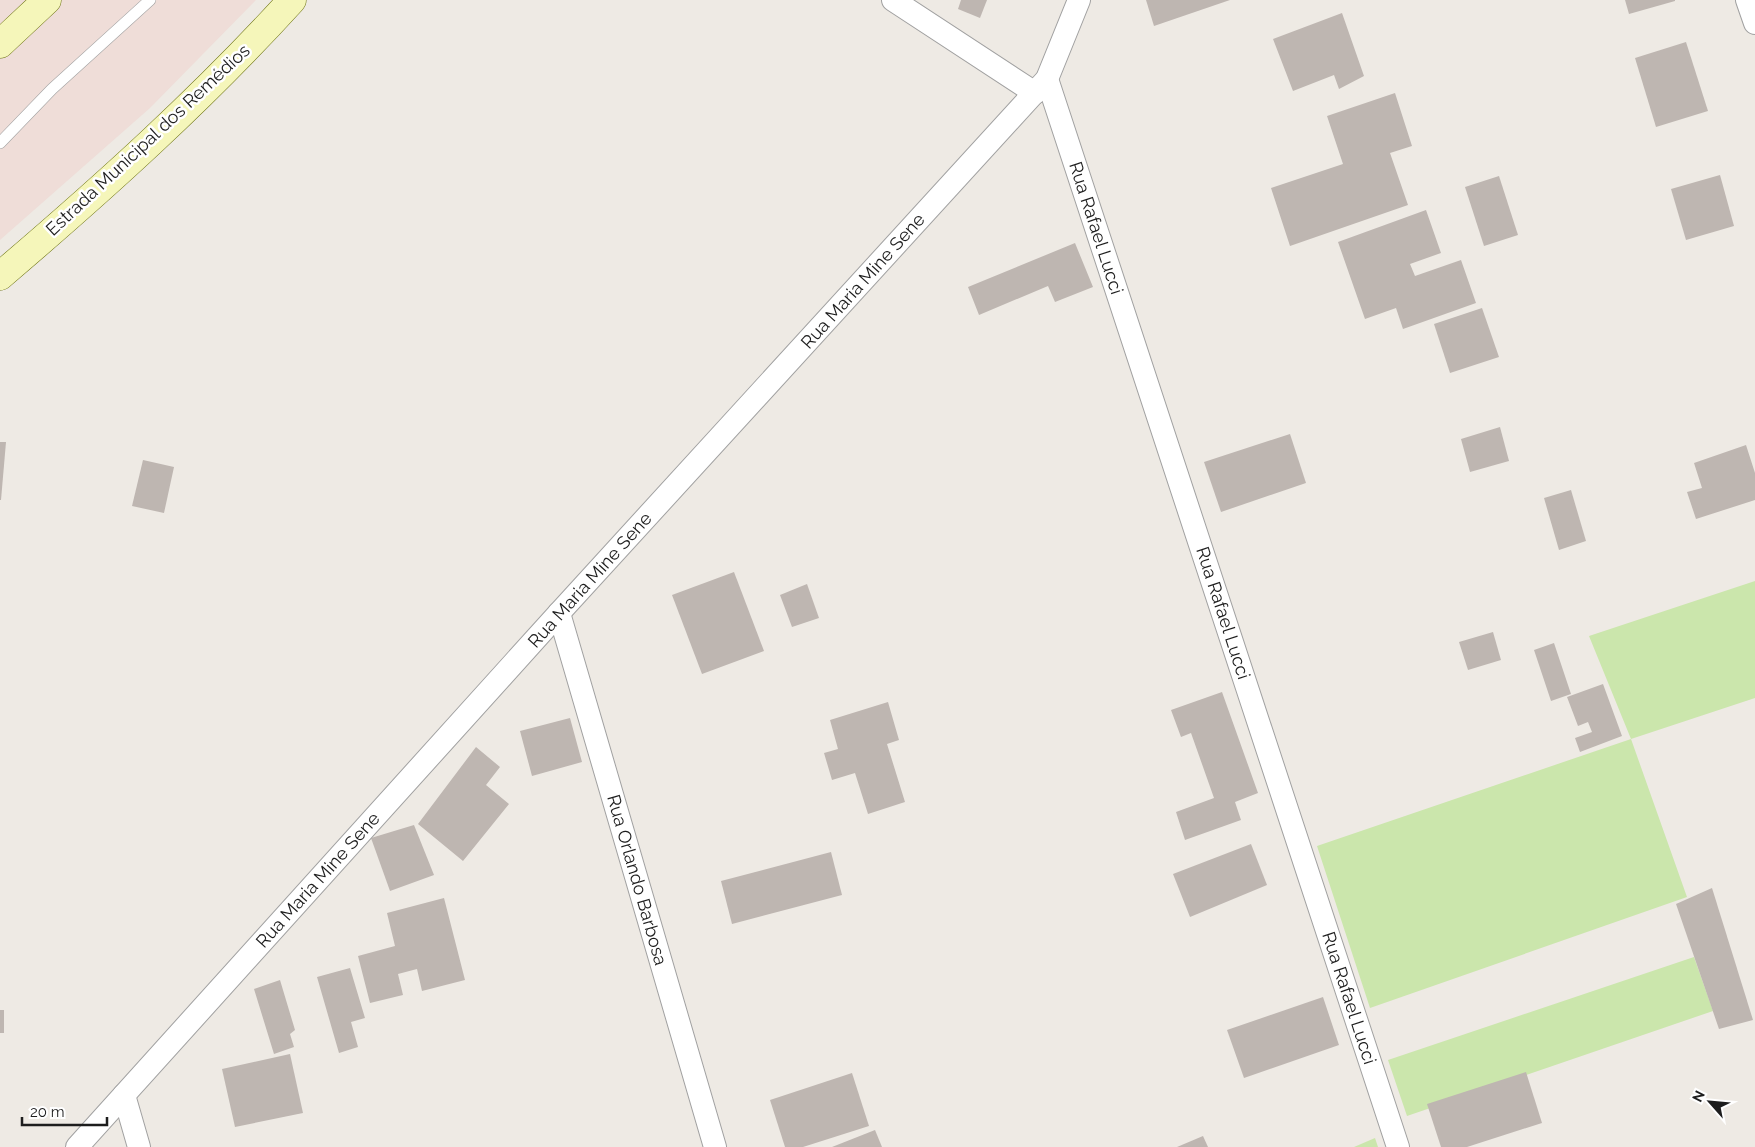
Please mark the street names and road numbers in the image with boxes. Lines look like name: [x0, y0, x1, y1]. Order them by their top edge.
street label: Estrada Municipal dos Remédios: [41, 39, 254, 240]
street label: Rua Rafael Lucci: [1065, 159, 1128, 297]
street label: Rua Maria Mine Sene: [796, 208, 929, 353]
street label: Rua Maria Mine Sene: [523, 507, 656, 652]
street label: Rua Rafael Lucci: [1192, 544, 1255, 682]
street label: Rua Orlando Barbosa: [603, 792, 672, 968]
street label: Rua Maria Mine Sene: [251, 807, 384, 952]
street label: Rua Rafael Lucci: [1318, 929, 1381, 1067]

